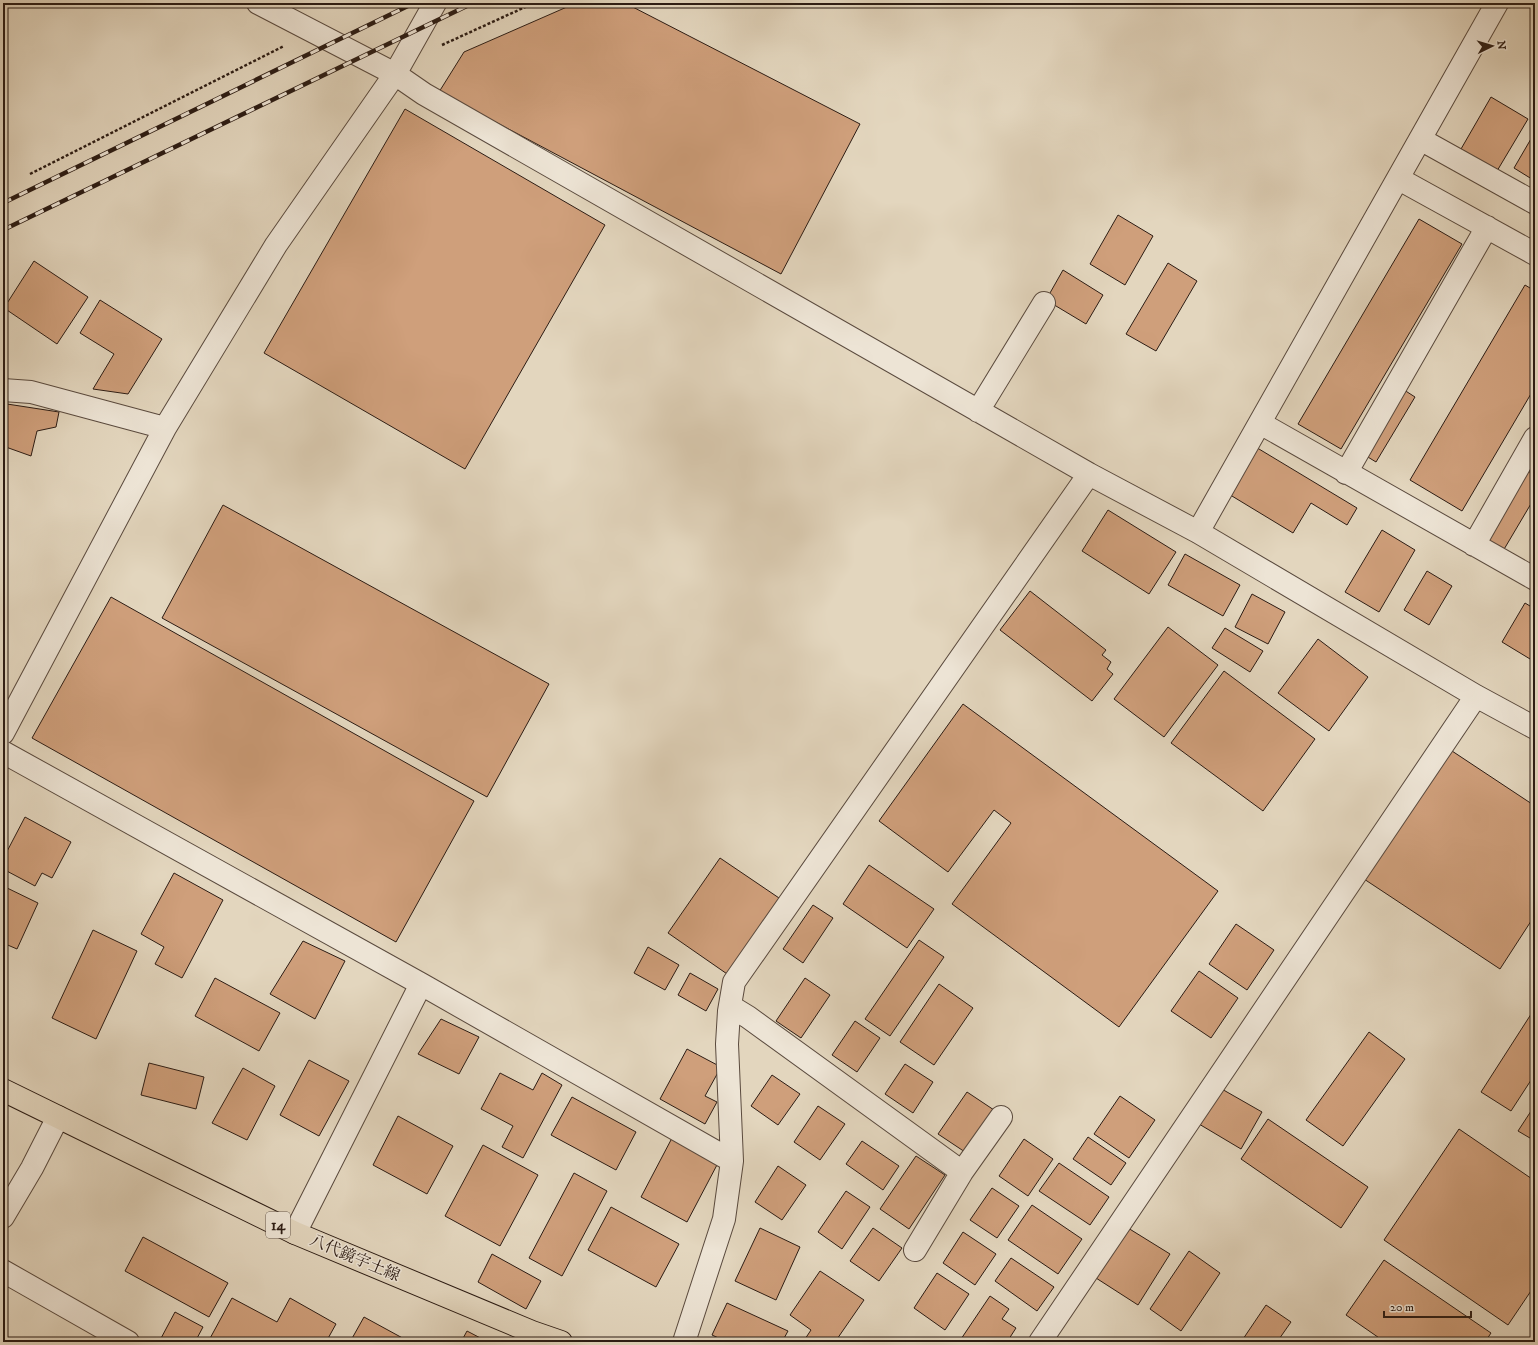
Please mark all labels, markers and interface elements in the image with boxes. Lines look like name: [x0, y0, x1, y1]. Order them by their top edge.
north arrow: [1472, 26, 1512, 66]
text: N: [1494, 40, 1508, 50]
road number: 14: [266, 1212, 290, 1238]
street label: 八代鏡宇土線: [307, 1230, 403, 1286]
scale bar: [1384, 1293, 1471, 1319]
text: 20 m: [1390, 1300, 1414, 1315]

